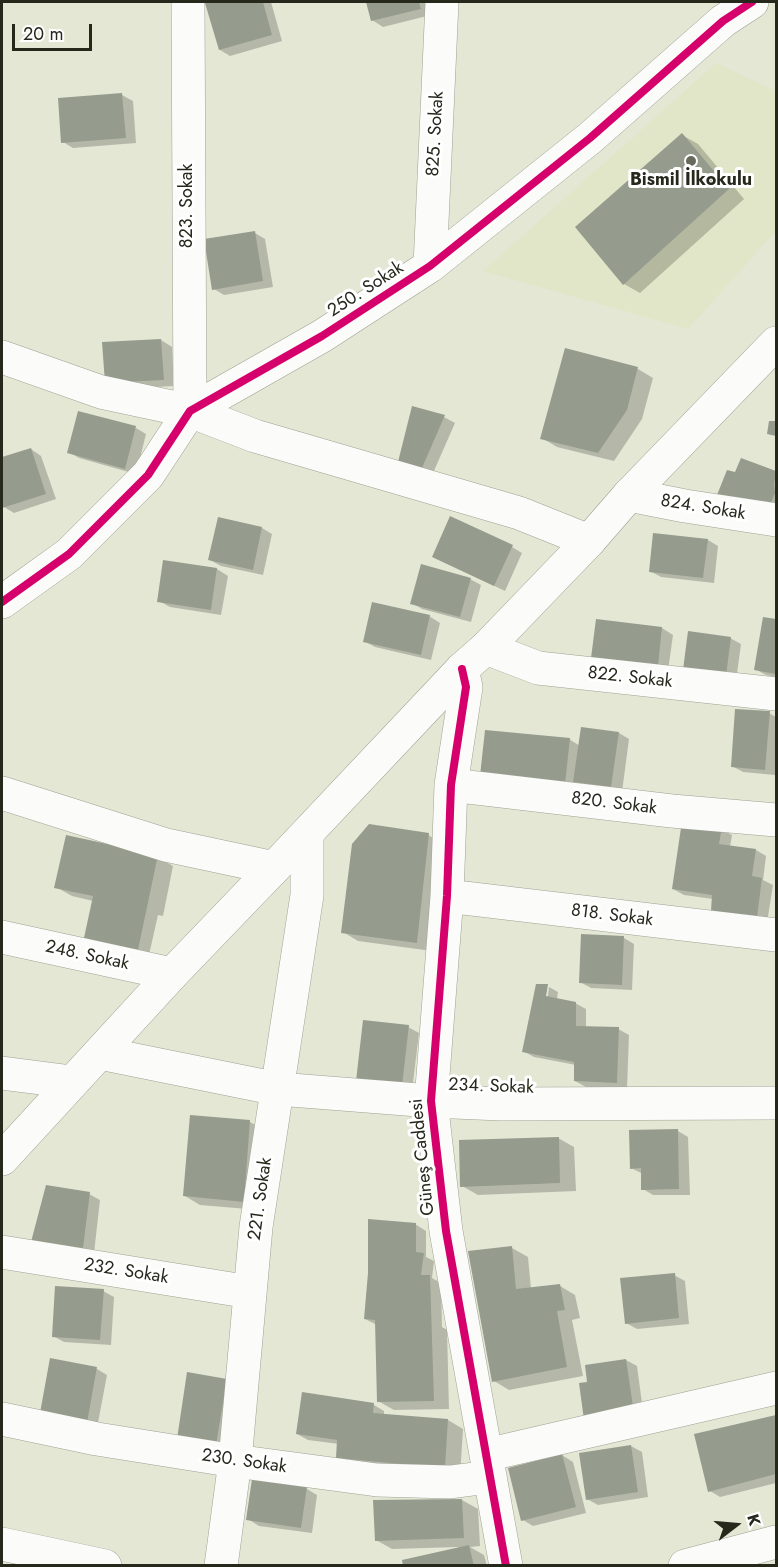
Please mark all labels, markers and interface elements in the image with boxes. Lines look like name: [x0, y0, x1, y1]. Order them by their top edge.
scale bar: [15, 12, 94, 50]
text: 20 m: [23, 21, 63, 47]
street label: 825. Sokak: [423, 91, 449, 177]
marker: Bismil İlkokulu: [684, 154, 698, 168]
street label: 823. Sokak: [177, 164, 199, 248]
place label: Bismil İlkokulu: [630, 170, 752, 192]
street label: 250. Sokak: [324, 257, 408, 323]
street label: 824. Sokak: [659, 491, 747, 525]
street label: 822. Sokak: [586, 663, 674, 693]
street label: 820. Sokak: [570, 788, 658, 820]
street label: 818. Sokak: [570, 900, 654, 932]
street label: 248. Sokak: [43, 937, 131, 975]
street label: 234. Sokak: [448, 1075, 534, 1099]
street label: Güneş Caddesi: [406, 1097, 440, 1217]
street label: 221. Sokak: [244, 1156, 278, 1242]
street label: 232. Sokak: [82, 1255, 170, 1289]
street label: 230. Sokak: [200, 1445, 288, 1479]
north arrow: [706, 1495, 766, 1555]
text: K: [741, 1511, 766, 1528]

